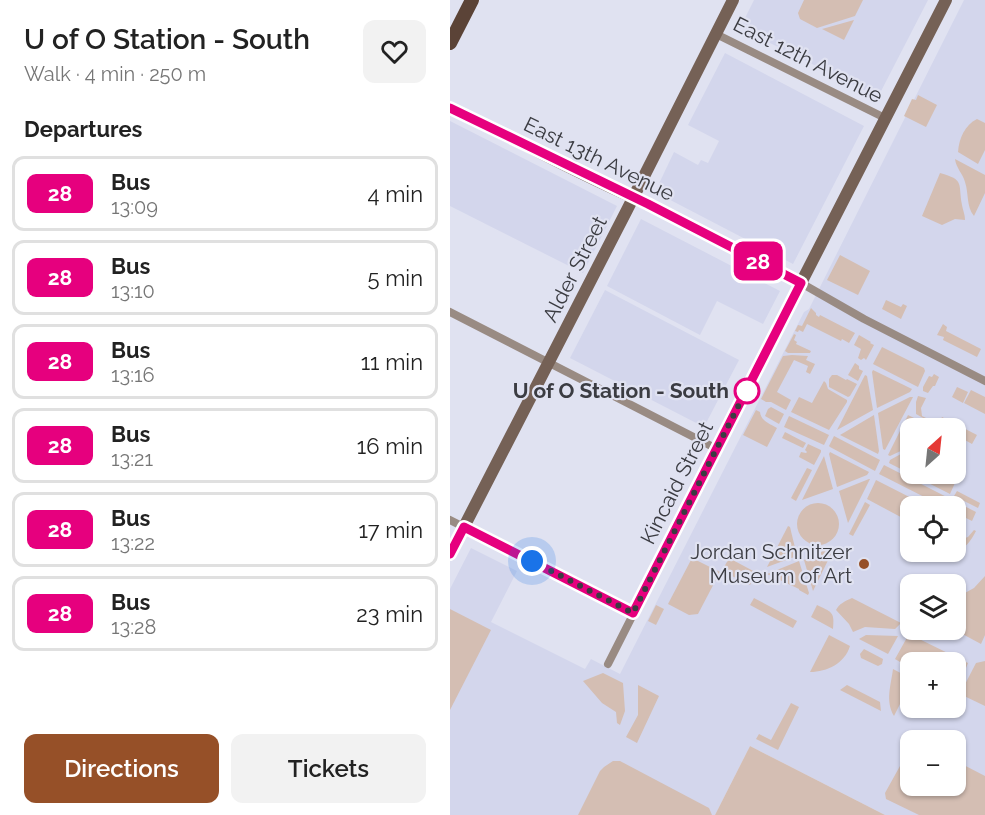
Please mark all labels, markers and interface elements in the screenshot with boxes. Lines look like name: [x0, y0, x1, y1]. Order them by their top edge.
street label: East 12th Avenue: [729, 11, 887, 108]
button: heart: [363, 20, 426, 83]
text: U of O Station - South: [24, 23, 310, 56]
text: Walk · 4 min · 250 m: [24, 62, 206, 86]
street label: East 13th Avenue: [520, 111, 679, 206]
text: Departures: [24, 116, 142, 142]
text: Bus: [111, 169, 150, 195]
text: 28: [48, 181, 72, 206]
text: 4 min: [368, 181, 423, 207]
text: 13:09: [111, 195, 158, 219]
street label: Alder Street: [537, 212, 612, 326]
line badge: 28: [731, 242, 785, 280]
text: 28: [746, 249, 770, 274]
text: Bus: [111, 253, 150, 279]
text: 28: [48, 265, 72, 290]
text: 5 min: [368, 265, 423, 291]
text: 13:10: [111, 279, 155, 303]
text: Bus: [111, 337, 150, 363]
text: 28: [48, 349, 72, 374]
text: 11 min: [361, 349, 423, 375]
text: 13:16: [111, 363, 155, 387]
place label: U of O Station - South: [513, 378, 729, 403]
marker: U of O Station - South: [734, 378, 760, 404]
street label: Kincaid Street: [635, 417, 718, 548]
north arrow: [900, 418, 966, 484]
map controls: [900, 418, 966, 796]
text: Bus: [111, 421, 150, 447]
text: 28: [48, 433, 72, 458]
text: 16 min: [357, 433, 423, 459]
text: 13:21: [111, 447, 153, 471]
button: locate: [900, 496, 966, 562]
text: Bus: [111, 505, 150, 531]
text: 28: [48, 517, 72, 542]
text: 17 min: [358, 517, 423, 543]
text: 13:22: [111, 531, 155, 555]
place label: Jordan Schnitzer Museum of Art: [690, 539, 853, 588]
your location: [517, 546, 547, 576]
marker: Jordan Schnitzer Museum of Art: [857, 557, 871, 571]
button: layers: [900, 574, 966, 640]
text: Bus: [111, 589, 150, 615]
text: 28: [48, 601, 72, 626]
text: 23 min: [356, 601, 423, 627]
text: 13:28: [111, 615, 156, 639]
button: +: [900, 652, 966, 718]
button: −: [900, 730, 966, 796]
button: Directions: [24, 734, 219, 803]
button: Tickets: [231, 734, 426, 803]

